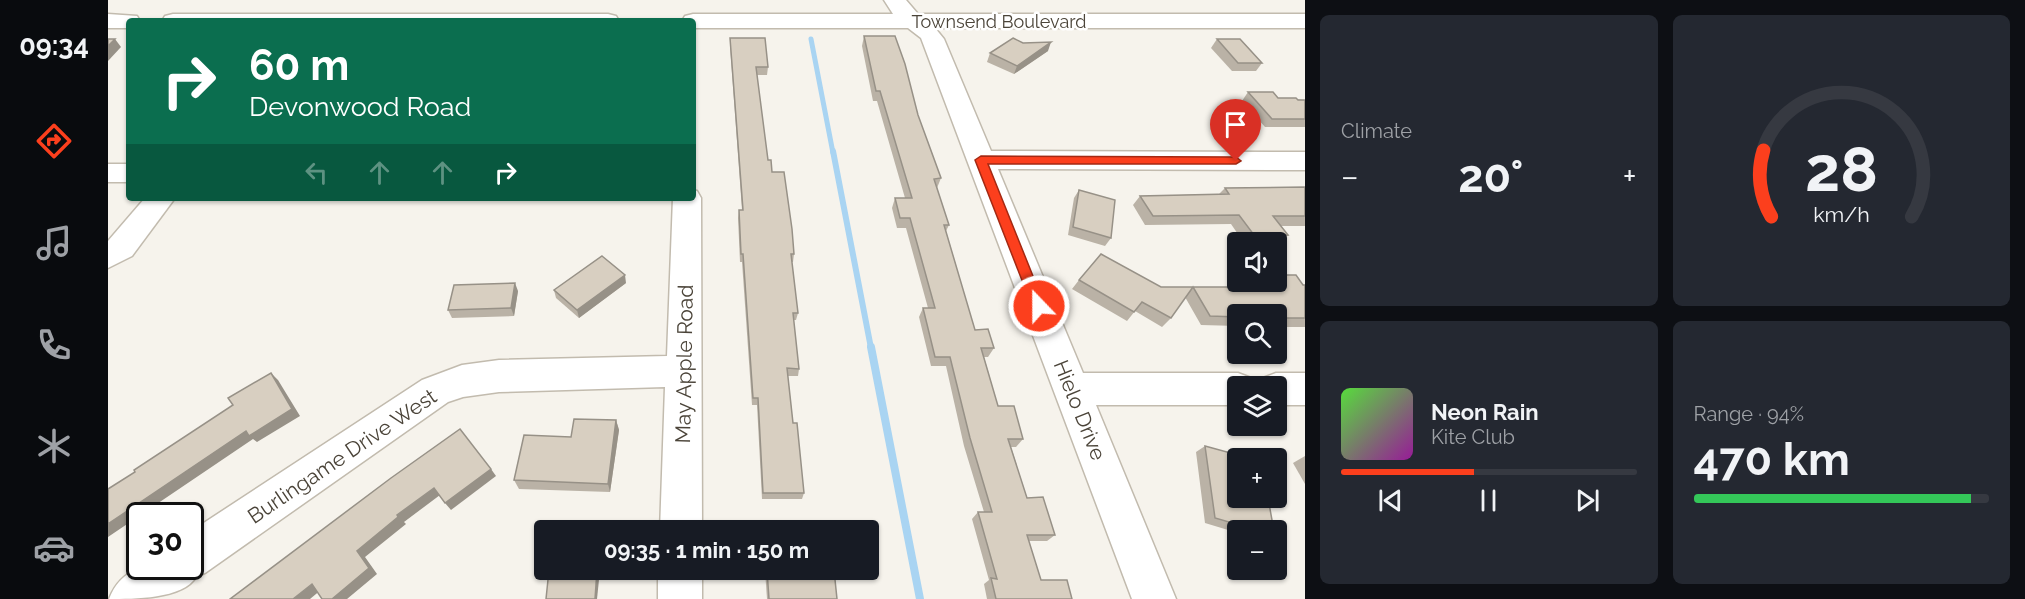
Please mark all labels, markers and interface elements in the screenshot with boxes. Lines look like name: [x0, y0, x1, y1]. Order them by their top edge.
street label: Townsend Boulevard: [911, 11, 1087, 32]
text: 09:34: [19, 30, 89, 61]
text: 60 m: [249, 41, 349, 90]
icon: right: [150, 42, 228, 120]
text: Devonwood Road: [249, 91, 471, 122]
pin: [1210, 99, 1261, 161]
icon: arrive: [1219, 108, 1252, 141]
text: Climate: [1341, 119, 1412, 143]
icon: directions: [33, 120, 75, 162]
text: 28: [1805, 132, 1878, 206]
text: 20°: [1458, 150, 1523, 203]
icon: left: [300, 156, 333, 189]
icon: ahead: [363, 156, 396, 189]
icon: ahead: [426, 156, 459, 189]
icon: right: [489, 156, 522, 189]
text: −: [1341, 157, 1359, 196]
text: +: [1623, 157, 1636, 196]
text: km/h: [1813, 203, 1870, 228]
icon: music: [33, 222, 75, 264]
map controls: [1227, 232, 1287, 580]
button: sound: [1227, 232, 1287, 292]
position arrow: [1007, 274, 1071, 338]
street label: May Apple Road: [670, 284, 698, 444]
button: search: [1227, 304, 1287, 364]
icon: phone: [33, 324, 75, 366]
street label: Hielo Drive: [1049, 356, 1111, 464]
button: layers: [1227, 376, 1287, 436]
street label: Burlingame Drive West: [243, 383, 441, 529]
text: Neon Rain: [1431, 399, 1539, 425]
text: Range · 94%: [1694, 402, 1804, 426]
icon: climate: [33, 425, 75, 467]
text: Kite Club: [1431, 425, 1515, 449]
text: 470 km: [1694, 433, 1850, 486]
button: +: [1227, 448, 1287, 508]
icon: previous: [1374, 484, 1407, 517]
icon: pause: [1472, 484, 1505, 517]
icon: next: [1571, 484, 1604, 517]
speed limit sign: 30: [126, 502, 204, 580]
button: −: [1227, 520, 1287, 580]
icon: car: [33, 527, 75, 569]
text: 09:35 · 1 min · 150 m: [604, 537, 809, 563]

